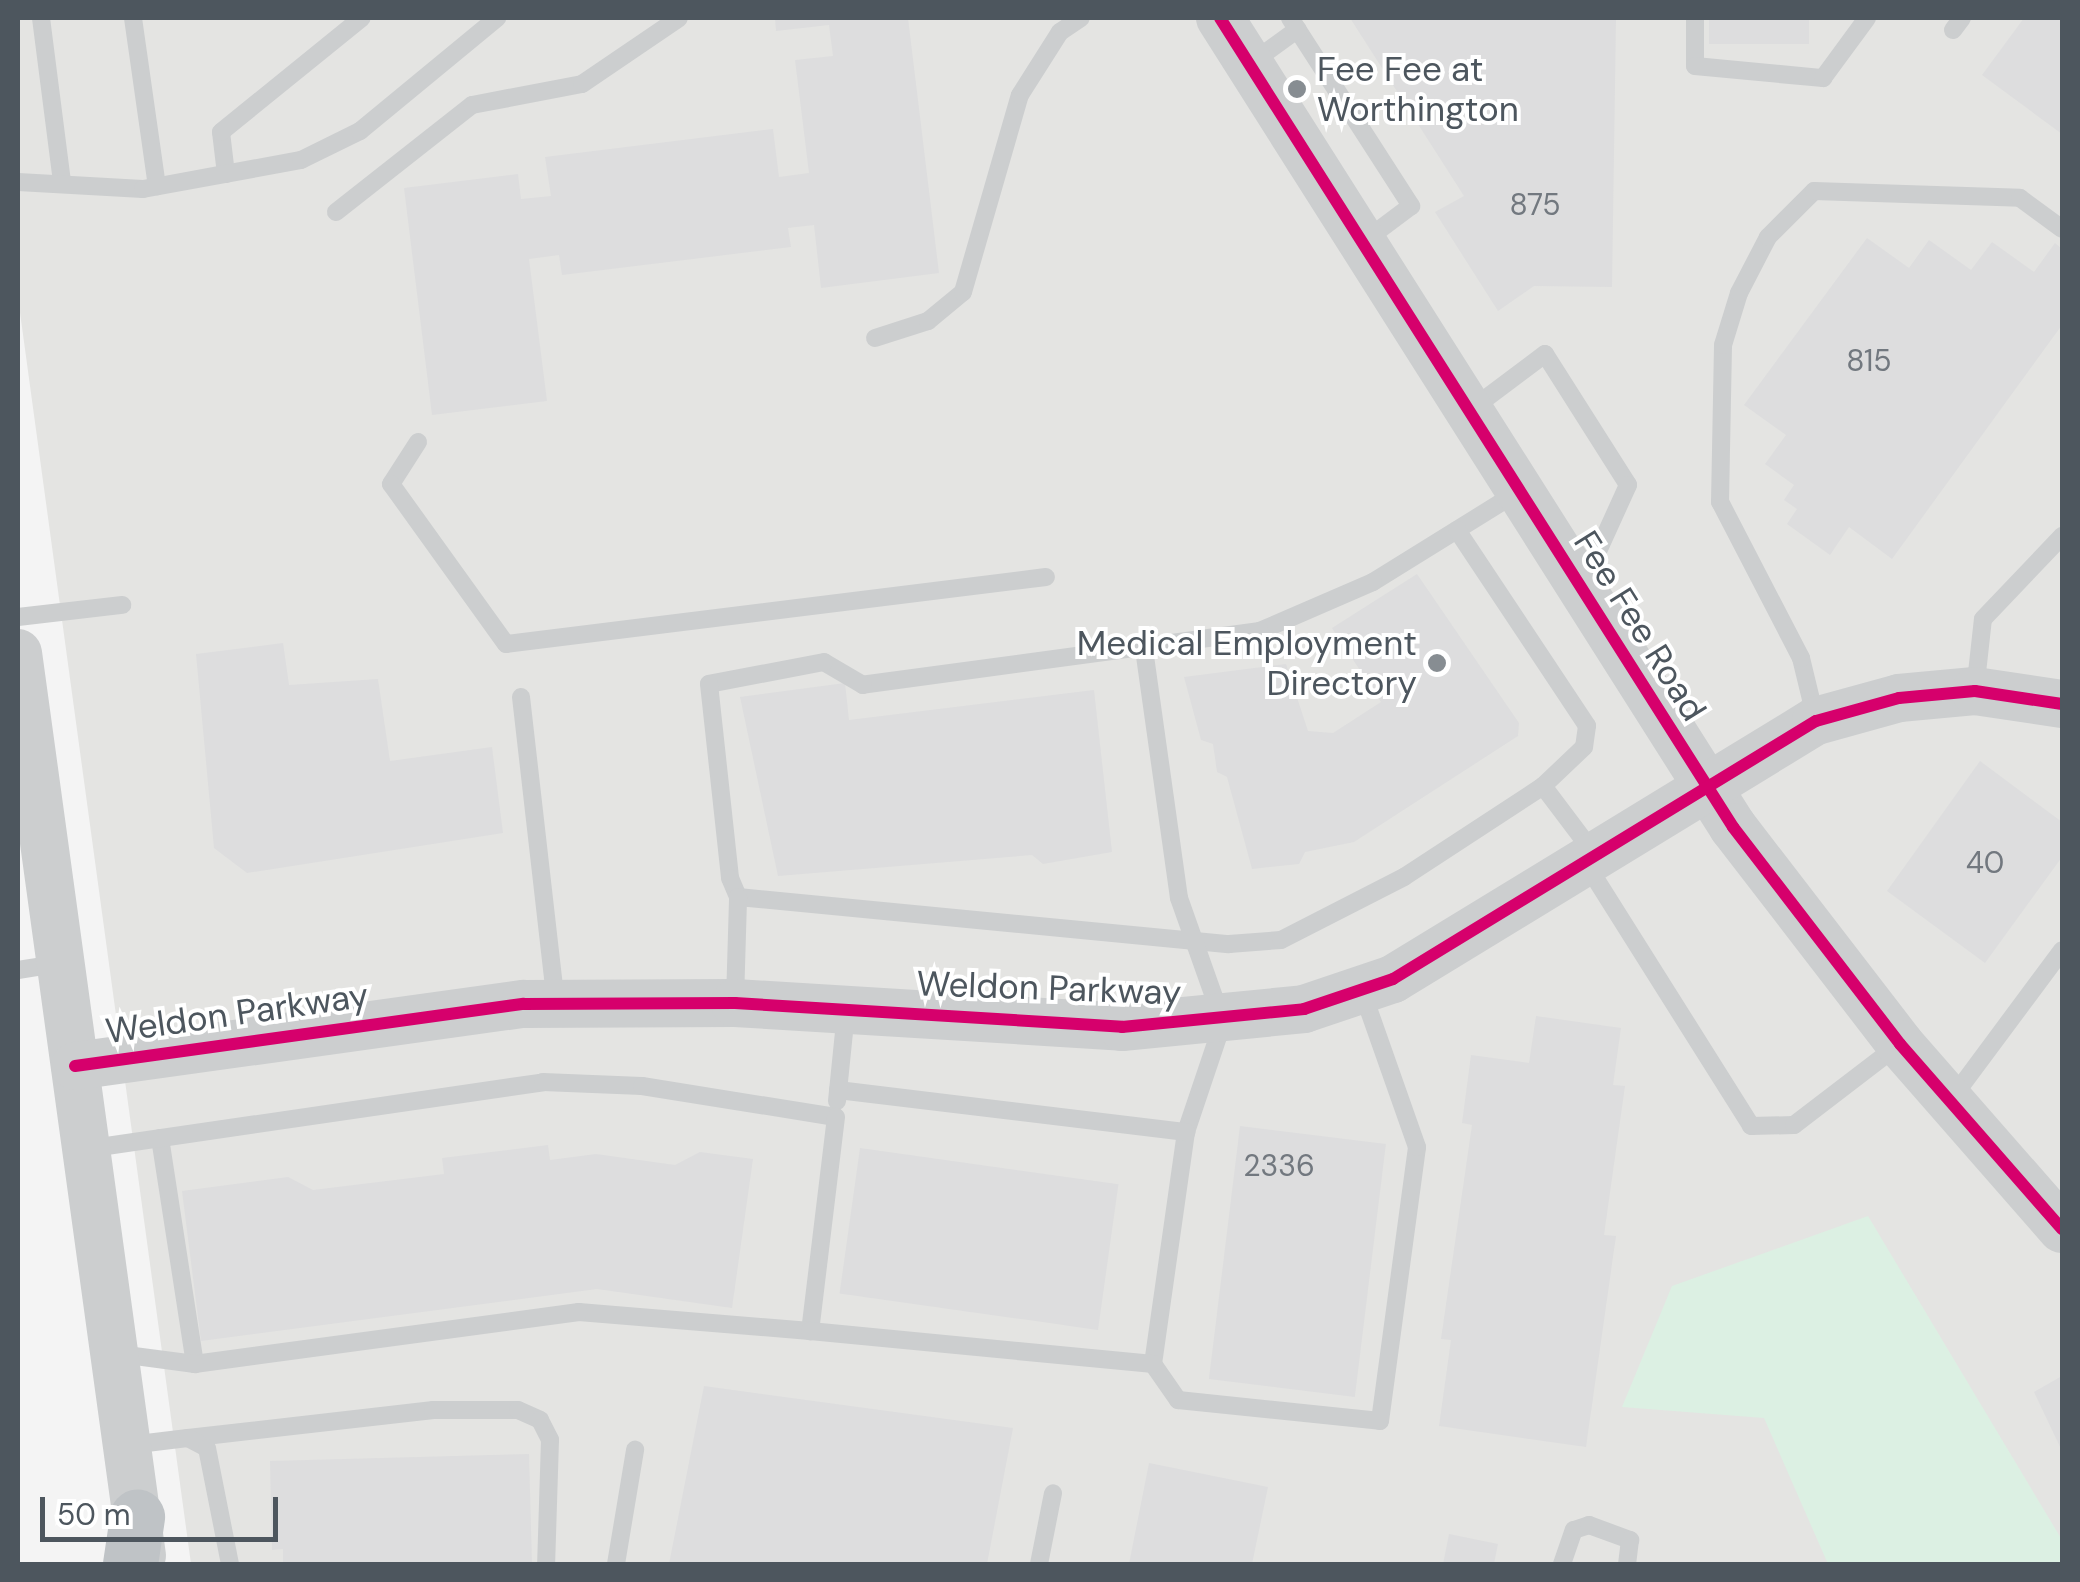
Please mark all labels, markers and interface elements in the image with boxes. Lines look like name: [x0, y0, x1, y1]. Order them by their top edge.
place label: Fee Fee at Worthington: [1317, 48, 1519, 130]
marker: Fee Fee at Worthington: [1286, 78, 1308, 100]
house number: 875: [1510, 187, 1560, 223]
house number: 815: [1846, 343, 1892, 379]
street label: Fee Fee Road: [1565, 523, 1715, 729]
place label: Medical Employment Directory: [1077, 622, 1417, 704]
marker: Medical Employment Directory: [1426, 652, 1448, 674]
house number: 40: [1966, 845, 2004, 881]
street label: Weldon Parkway: [916, 962, 1182, 1014]
street label: Weldon Parkway: [103, 974, 371, 1052]
house number: 2336: [1243, 1148, 1315, 1184]
scale bar: [45, 1477, 282, 1539]
text: 50 m: [57, 1495, 131, 1534]

